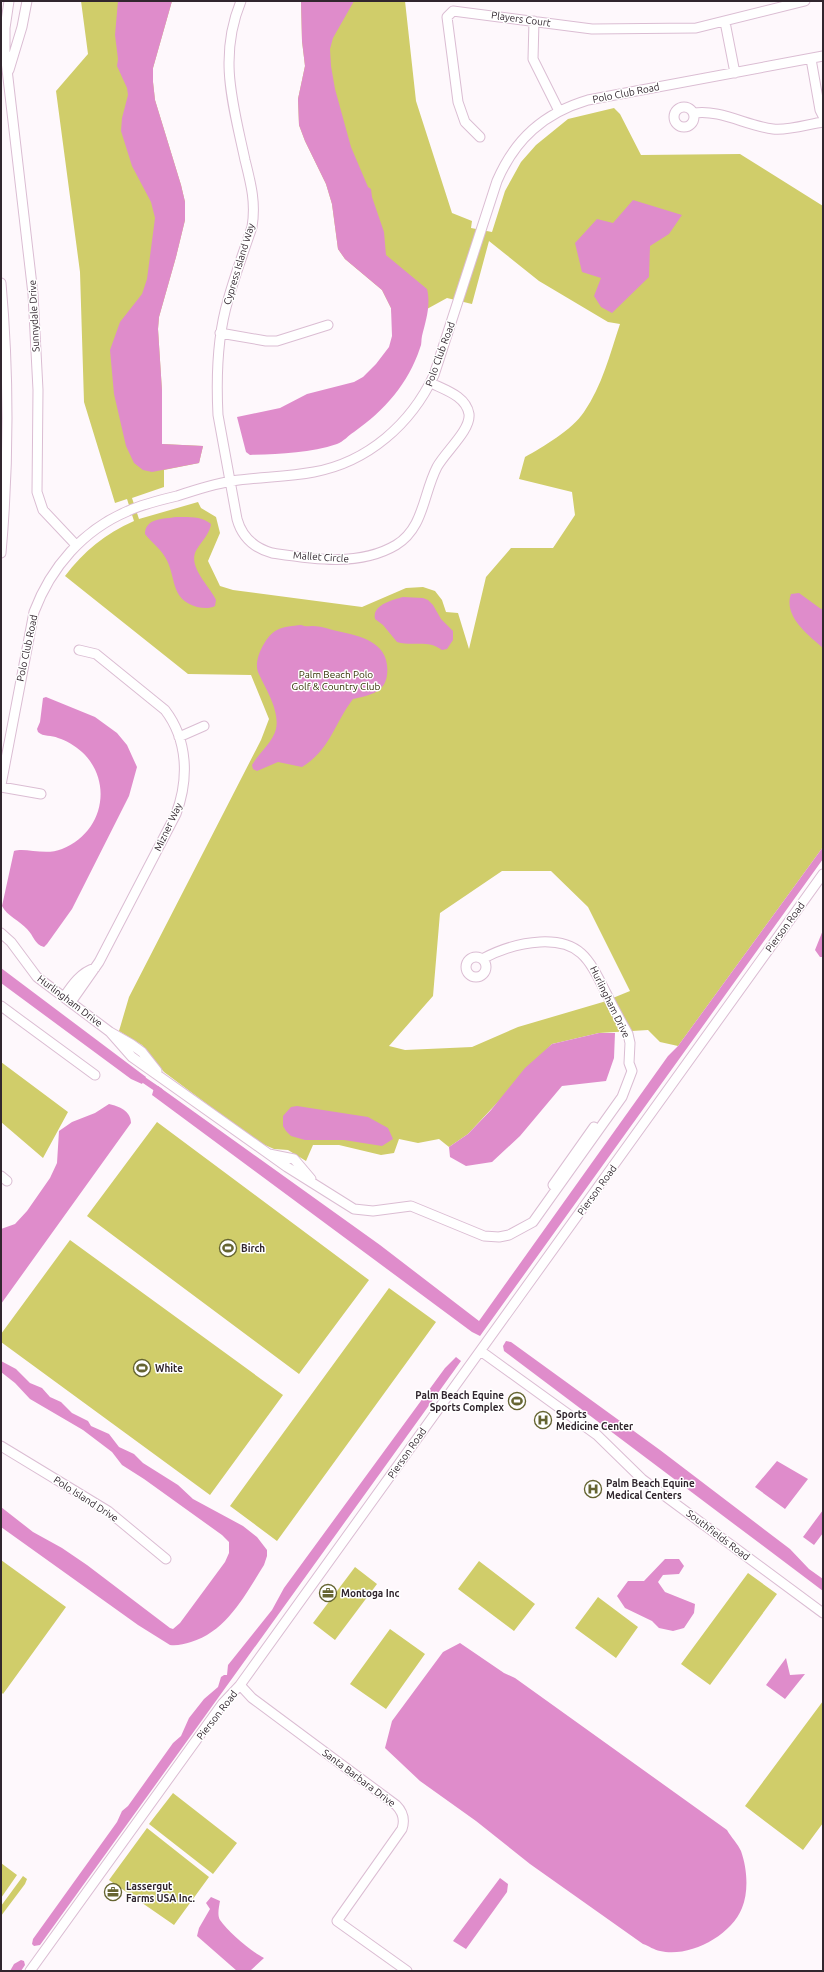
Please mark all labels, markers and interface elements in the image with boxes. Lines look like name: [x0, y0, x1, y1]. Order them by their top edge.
street label: Players Court: [491, 9, 551, 29]
street label: Polo Club Road: [592, 81, 661, 105]
street label: Cypress Island Way: [221, 222, 257, 306]
street label: Sunnydale Drive: [27, 280, 41, 352]
street label: Polo Club Road: [423, 320, 457, 388]
street label: Mallet Circle: [293, 550, 349, 564]
street label: Polo Club Road: [15, 613, 39, 682]
park label: Palm Beach Polo Golf & Country Club: [292, 669, 381, 692]
street label: Mizner Way: [152, 801, 184, 853]
street label: Pierson Road: [763, 900, 807, 954]
street label: Hurlingham Drive: [588, 964, 632, 1040]
street label: Hurlingham Drive: [35, 973, 105, 1029]
street label: Pierson Road: [575, 1163, 619, 1217]
sports icon: Birch: [218, 1238, 238, 1258]
place label: Birch: [241, 1243, 265, 1254]
sports icon: White: [132, 1358, 152, 1378]
place label: White: [155, 1363, 183, 1374]
place label: Palm Beach Equine Sports Complex: [415, 1390, 505, 1413]
sports icon: Palm Beach Equine Sports Complex: [507, 1391, 527, 1411]
place label: Sports Medicine Center: [556, 1409, 634, 1432]
hospital icon: Sports Medicine Center: [533, 1410, 553, 1430]
street label: Pierson Road: [386, 1426, 428, 1480]
street label: Polo Island Drive: [52, 1474, 120, 1524]
place label: Palm Beach Equine Medical Centers: [606, 1478, 695, 1501]
hospital icon: Palm Beach Equine Medical Centers: [583, 1479, 603, 1499]
street label: Southfields Road: [684, 1508, 752, 1562]
office icon: Montoga Inc: [318, 1583, 338, 1603]
place label: Montoga Inc: [341, 1588, 399, 1599]
street label: Pierson Road: [195, 1688, 240, 1742]
street label: Santa Barbara Drive: [320, 1747, 398, 1809]
place label: Lassergut Farms USA Inc.: [126, 1881, 196, 1904]
office icon: Lassergut Farms USA Inc.: [103, 1882, 123, 1902]

